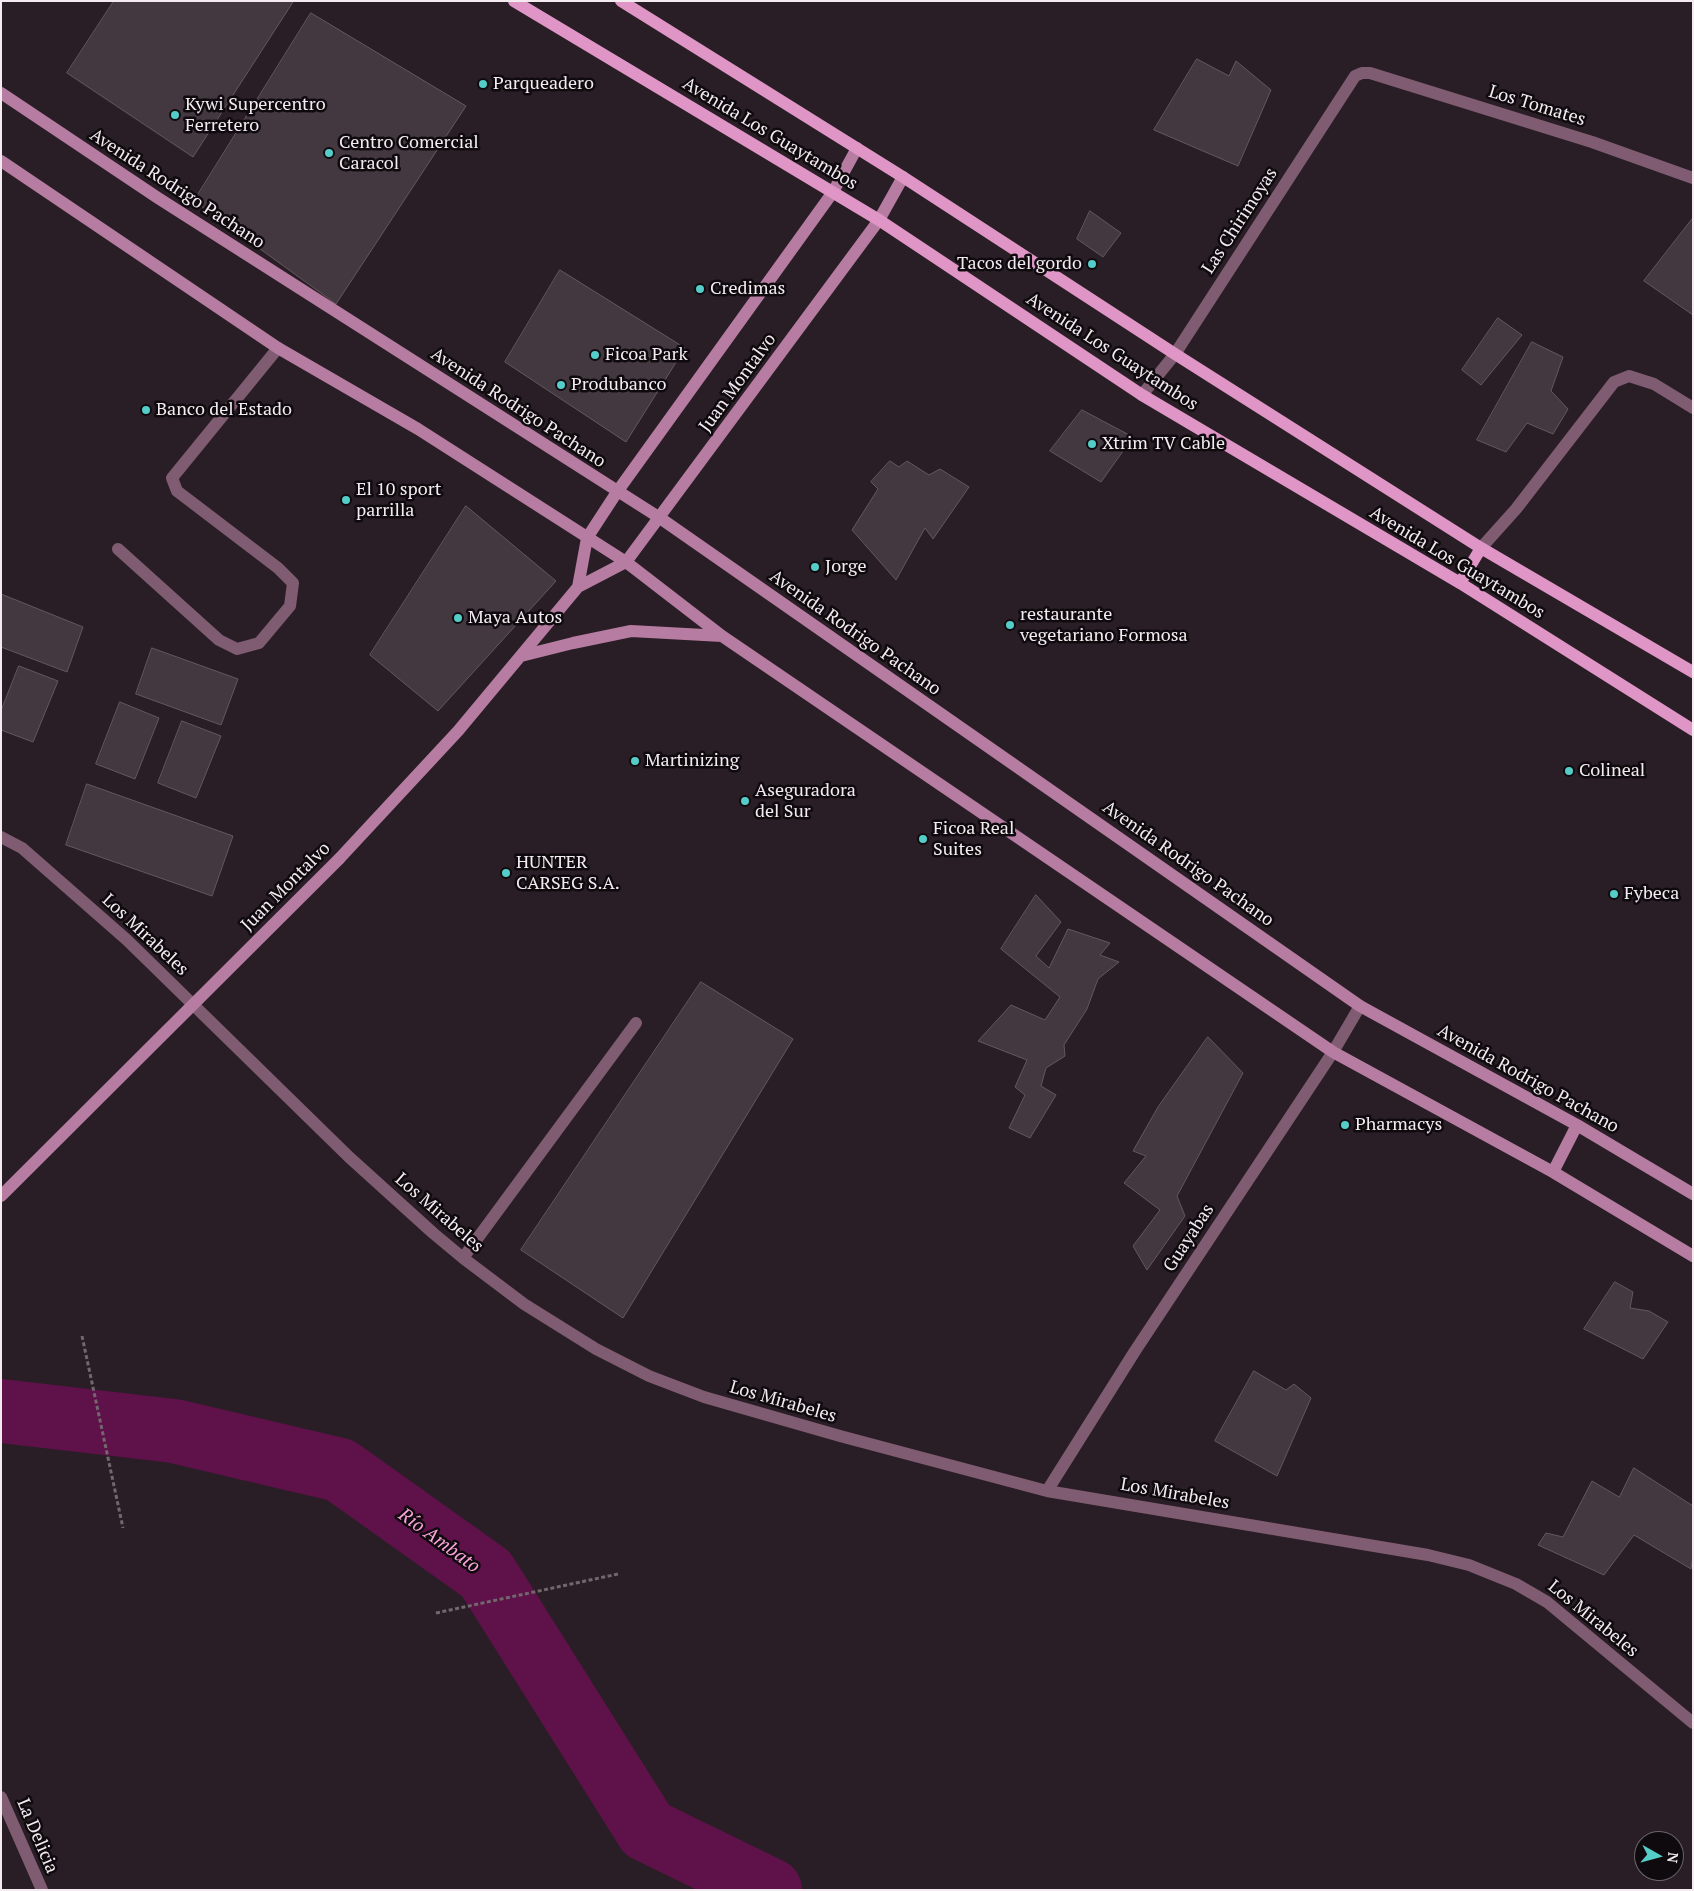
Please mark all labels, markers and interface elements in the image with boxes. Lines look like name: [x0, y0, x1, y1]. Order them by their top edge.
place label: Parqueadero: [493, 73, 594, 95]
street label: Avenida Los Guaytambos: [679, 73, 861, 195]
marker: Parqueadero: [477, 78, 489, 90]
street label: Los Tomates: [1486, 81, 1588, 131]
place label: Kywi Supercentro Ferretero: [185, 94, 326, 136]
marker: Kywi Supercentro Ferretero: [169, 109, 181, 121]
street label: Avenida Rodrigo Pachano: [86, 124, 268, 254]
place label: Centro Comercial Caracol: [339, 132, 479, 174]
marker: Centro Comercial Caracol: [323, 147, 335, 159]
street label: Las Chirimoyas: [1198, 164, 1282, 278]
place label: Tacos del gordo: [957, 253, 1082, 275]
marker: Tacos del gordo: [1086, 258, 1098, 270]
place label: Credimas: [710, 278, 785, 300]
marker: Credimas: [694, 283, 706, 295]
street label: Avenida Los Guaytambos: [1022, 288, 1202, 416]
street label: Juan Montalvo: [695, 329, 781, 437]
street label: Avenida Rodrigo Pachano: [427, 343, 609, 473]
place label: Ficoa Park: [605, 344, 688, 366]
marker: Ficoa Park: [589, 349, 601, 361]
place label: Produbanco: [571, 374, 667, 396]
marker: Produbanco: [555, 379, 567, 391]
place label: Banco del Estado: [156, 399, 292, 421]
marker: Banco del Estado: [140, 404, 152, 416]
place label: Xtrim TV Cable: [1102, 433, 1225, 455]
marker: Xtrim TV Cable: [1086, 438, 1098, 450]
place label: El 10 sport parrilla: [356, 479, 441, 522]
marker: El 10 sport parrilla: [340, 494, 352, 506]
street label: Avenida Los Guaytambos: [1366, 502, 1548, 624]
place label: Jorge: [825, 556, 867, 578]
marker: Jorge: [809, 561, 821, 573]
street label: Avenida Rodrigo Pachano: [765, 566, 945, 700]
place label: restaurante vegetariano Formosa: [1020, 604, 1188, 646]
place label: Maya Autos: [468, 607, 562, 629]
marker: Maya Autos: [452, 612, 464, 624]
marker: restaurante vegetariano Formosa: [1004, 619, 1016, 631]
place label: Martinizing: [645, 750, 739, 772]
marker: Martinizing: [629, 755, 641, 767]
place label: Colineal: [1579, 760, 1645, 782]
marker: Colineal: [1563, 765, 1575, 777]
place label: Aseguradora del Sur: [755, 780, 856, 822]
marker: Aseguradora del Sur: [739, 795, 751, 807]
street label: Avenida Rodrigo Pachano: [1098, 797, 1278, 931]
place label: Ficoa Real Suites: [933, 818, 1014, 861]
marker: Ficoa Real Suites: [917, 833, 929, 845]
street label: Juan Montalvo: [237, 838, 335, 936]
place label: HUNTER CARSEG S.A.: [516, 852, 620, 894]
marker: HUNTER CARSEG S.A.: [500, 867, 512, 879]
place label: Fybeca: [1624, 883, 1679, 905]
marker: Fybeca: [1608, 888, 1620, 900]
street label: Los Mirabeles: [97, 890, 193, 980]
street label: Avenida Rodrigo Pachano: [1434, 1020, 1622, 1138]
place label: Pharmacys: [1355, 1114, 1442, 1136]
marker: Pharmacys: [1339, 1119, 1351, 1131]
street label: Los Mirabeles: [390, 1169, 488, 1257]
street label: Guayabas: [1159, 1200, 1219, 1276]
street label: Los Mirabeles: [727, 1376, 839, 1428]
street label: Los Mirabeles: [1119, 1474, 1231, 1514]
water label: Río Ambato: [394, 1504, 484, 1578]
street label: Los Mirabeles: [1543, 1576, 1643, 1662]
street label: La Delicia: [12, 1795, 62, 1877]
north arrow: [1634, 1831, 1684, 1881]
text: N: [1663, 1851, 1683, 1864]

